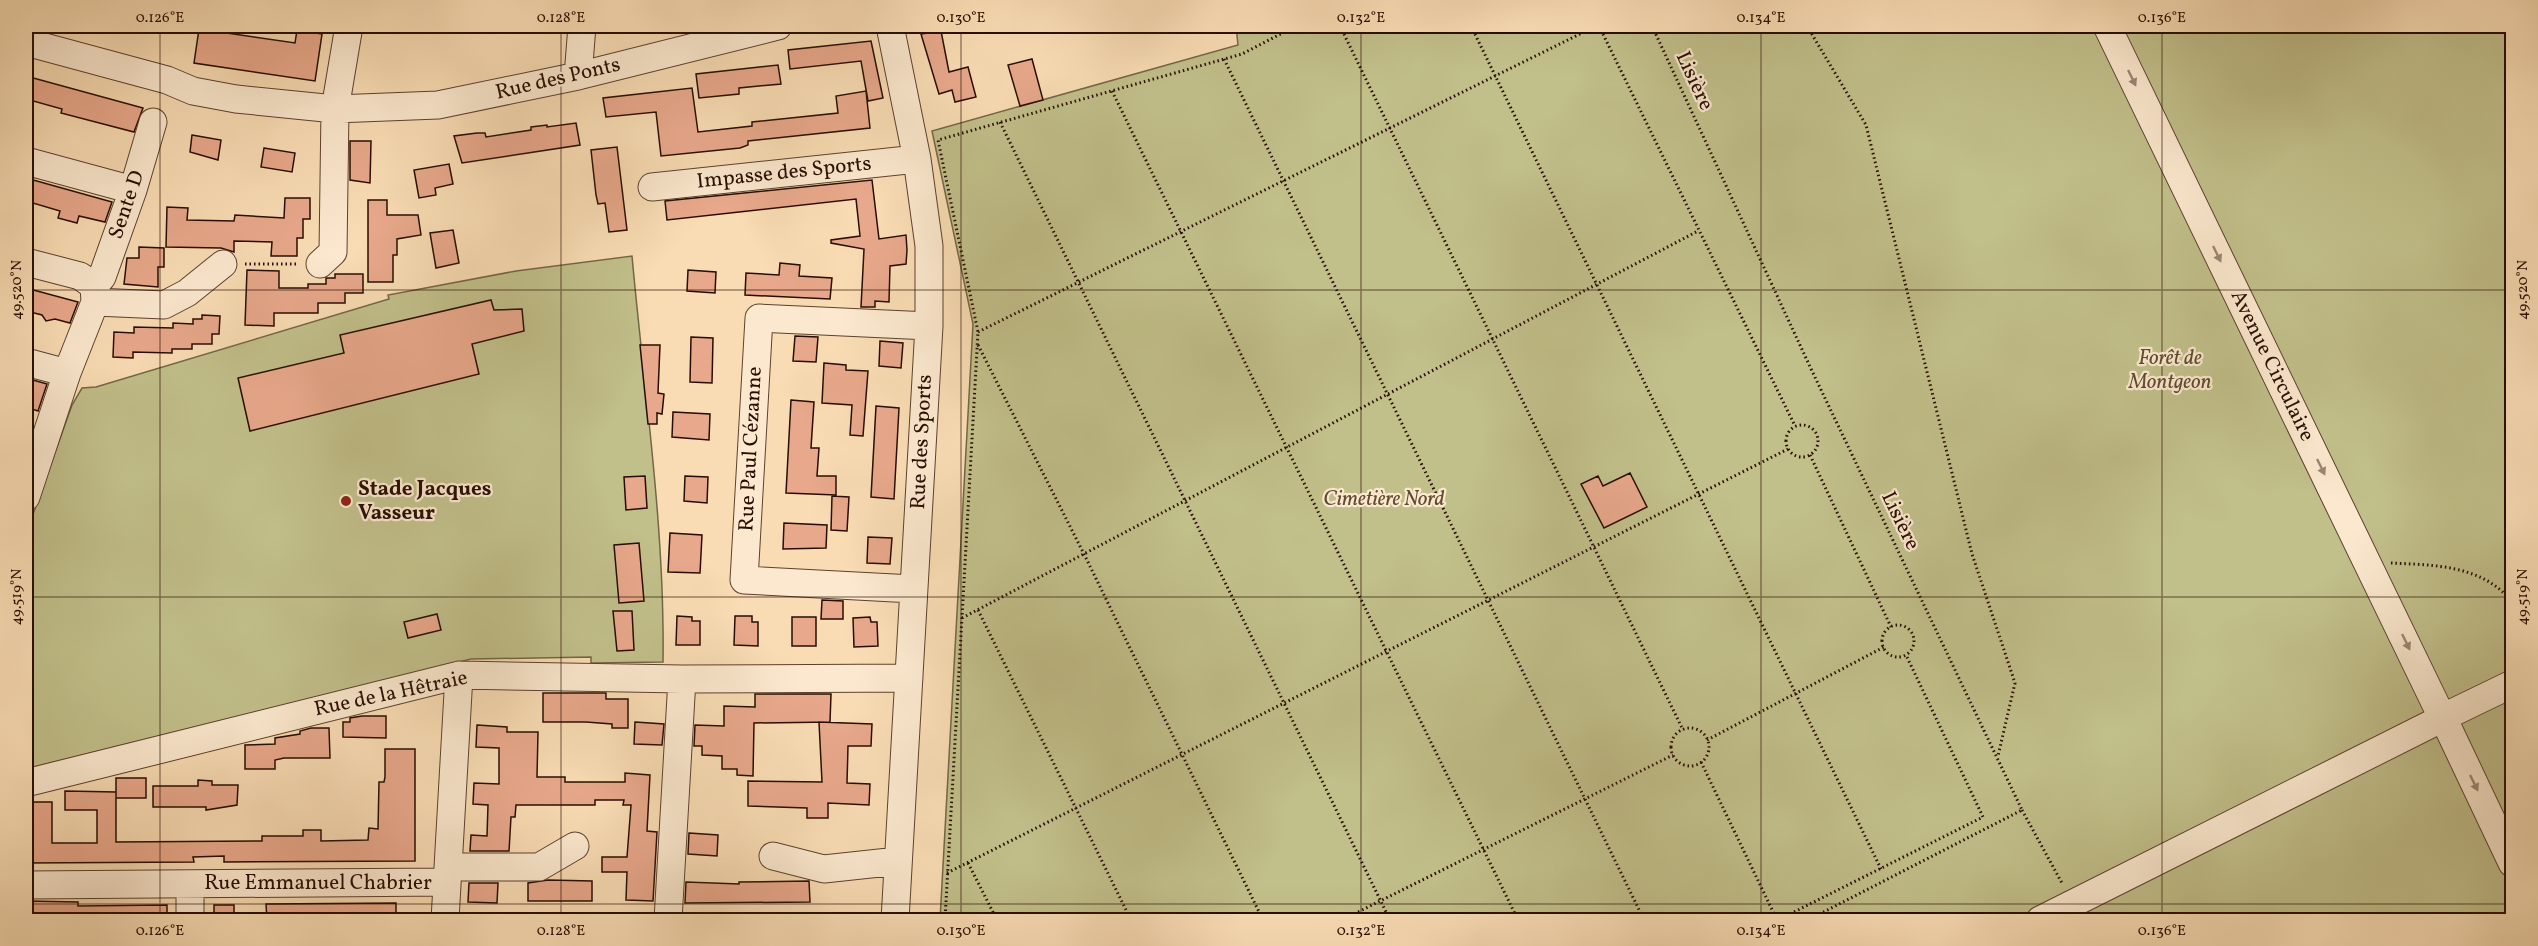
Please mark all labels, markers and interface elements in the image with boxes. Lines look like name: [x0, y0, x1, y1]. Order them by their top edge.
text: 0.126°E: [136, 8, 184, 29]
text: 0.128°E: [537, 8, 585, 29]
text: 0.130°E: [936, 8, 986, 29]
text: 0.132°E: [1337, 8, 1385, 29]
text: 0.134°E: [1736, 8, 1786, 29]
text: 0.136°E: [2138, 8, 2186, 29]
street label: Lisière: [1668, 47, 1720, 115]
street label: Rue des Ponts: [493, 51, 623, 107]
one-way arrow: [2128, 70, 2137, 87]
street label: Impasse des Sports: [695, 149, 873, 197]
street label: Sente D: [102, 167, 152, 243]
one-way arrow: [2213, 245, 2222, 262]
text: 49.520°N: [7, 260, 28, 320]
text: 49.520°N: [2513, 260, 2534, 320]
street label: Avenue Circulaire: [2223, 286, 2321, 446]
park label: Forêt de Montgeon: [2128, 344, 2211, 397]
street label: Rue Paul Cézanne: [732, 366, 770, 532]
street label: Rue des Sports: [904, 374, 940, 510]
one-way arrow: [2316, 458, 2325, 475]
place label: Stade Jacques Vasseur: [358, 475, 491, 528]
park label: Cimetière Nord: [1323, 485, 1445, 514]
street label: Lisière: [1873, 487, 1927, 555]
marker: Stade Jacques Vasseur: [339, 494, 353, 508]
text: 49.519°N: [7, 569, 28, 625]
text: 49.519°N: [2513, 569, 2534, 625]
one-way arrow: [2401, 634, 2410, 651]
street label: Rue de la Hêtraie: [312, 664, 470, 724]
one-way arrow: [2469, 774, 2478, 791]
street label: Rue Emmanuel Chabrier: [204, 869, 432, 898]
text: 0.126°E: [136, 921, 184, 942]
text: 0.128°E: [537, 921, 585, 942]
text: 0.130°E: [936, 921, 986, 942]
text: 0.132°E: [1337, 921, 1385, 942]
text: 0.134°E: [1736, 921, 1786, 942]
text: 0.136°E: [2138, 921, 2186, 942]

